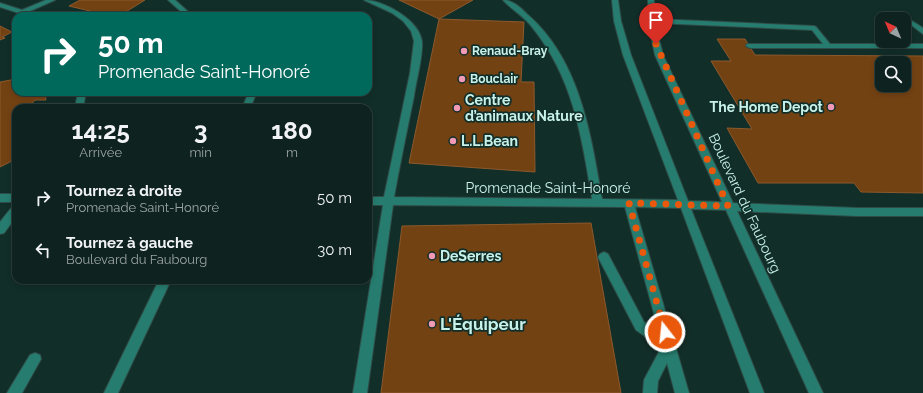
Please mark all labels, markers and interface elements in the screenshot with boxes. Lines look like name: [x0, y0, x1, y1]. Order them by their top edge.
pin: [639, 3, 673, 44]
icon: arrive: [645, 9, 667, 31]
north arrow: [875, 12, 911, 48]
map controls: [875, 12, 911, 92]
text: 50 m: [98, 27, 164, 60]
icon: right: [32, 28, 84, 80]
place label: Renaud-Bray: [472, 44, 548, 58]
marker: Renaud-Bray: [459, 46, 469, 56]
button: search: [875, 56, 911, 92]
text: Promenade Saint-Honoré: [98, 61, 310, 82]
place label: Bouclair: [470, 72, 518, 86]
marker: Bouclair: [457, 74, 467, 84]
place label: Centre d’animaux Nature: [465, 92, 583, 124]
place label: The Home Depot: [710, 99, 824, 115]
marker: The Home Depot: [826, 102, 836, 112]
marker: Centre d’animaux Nature: [452, 103, 462, 113]
text: 14:25: [72, 116, 130, 145]
text: 3: [194, 116, 207, 145]
text: 180: [271, 116, 312, 145]
street label: Boulevard du Faubourg: [706, 131, 784, 275]
place label: L.L.Bean: [461, 133, 518, 149]
marker: L.L.Bean: [448, 136, 458, 146]
text: Arrivée: [79, 145, 122, 160]
text: min: [189, 145, 212, 160]
text: m: [286, 145, 298, 160]
street label: Promenade Saint-Honoré: [466, 180, 630, 196]
text: Tournez à droite: [66, 182, 182, 200]
icon: right: [32, 187, 54, 209]
text: 50 m: [317, 189, 352, 207]
text: Promenade Saint-Honoré: [66, 200, 219, 215]
text: Tournez à gauche: [66, 234, 193, 252]
icon: left: [32, 239, 54, 261]
text: 30 m: [317, 241, 352, 259]
place label: DeSerres: [440, 248, 501, 264]
marker: DeSerres: [427, 251, 437, 261]
text: Boulevard du Faubourg: [66, 252, 207, 267]
position arrow: [644, 311, 686, 353]
place label: L'Équipeur: [440, 314, 526, 334]
marker: L'Équipeur: [427, 319, 437, 329]

